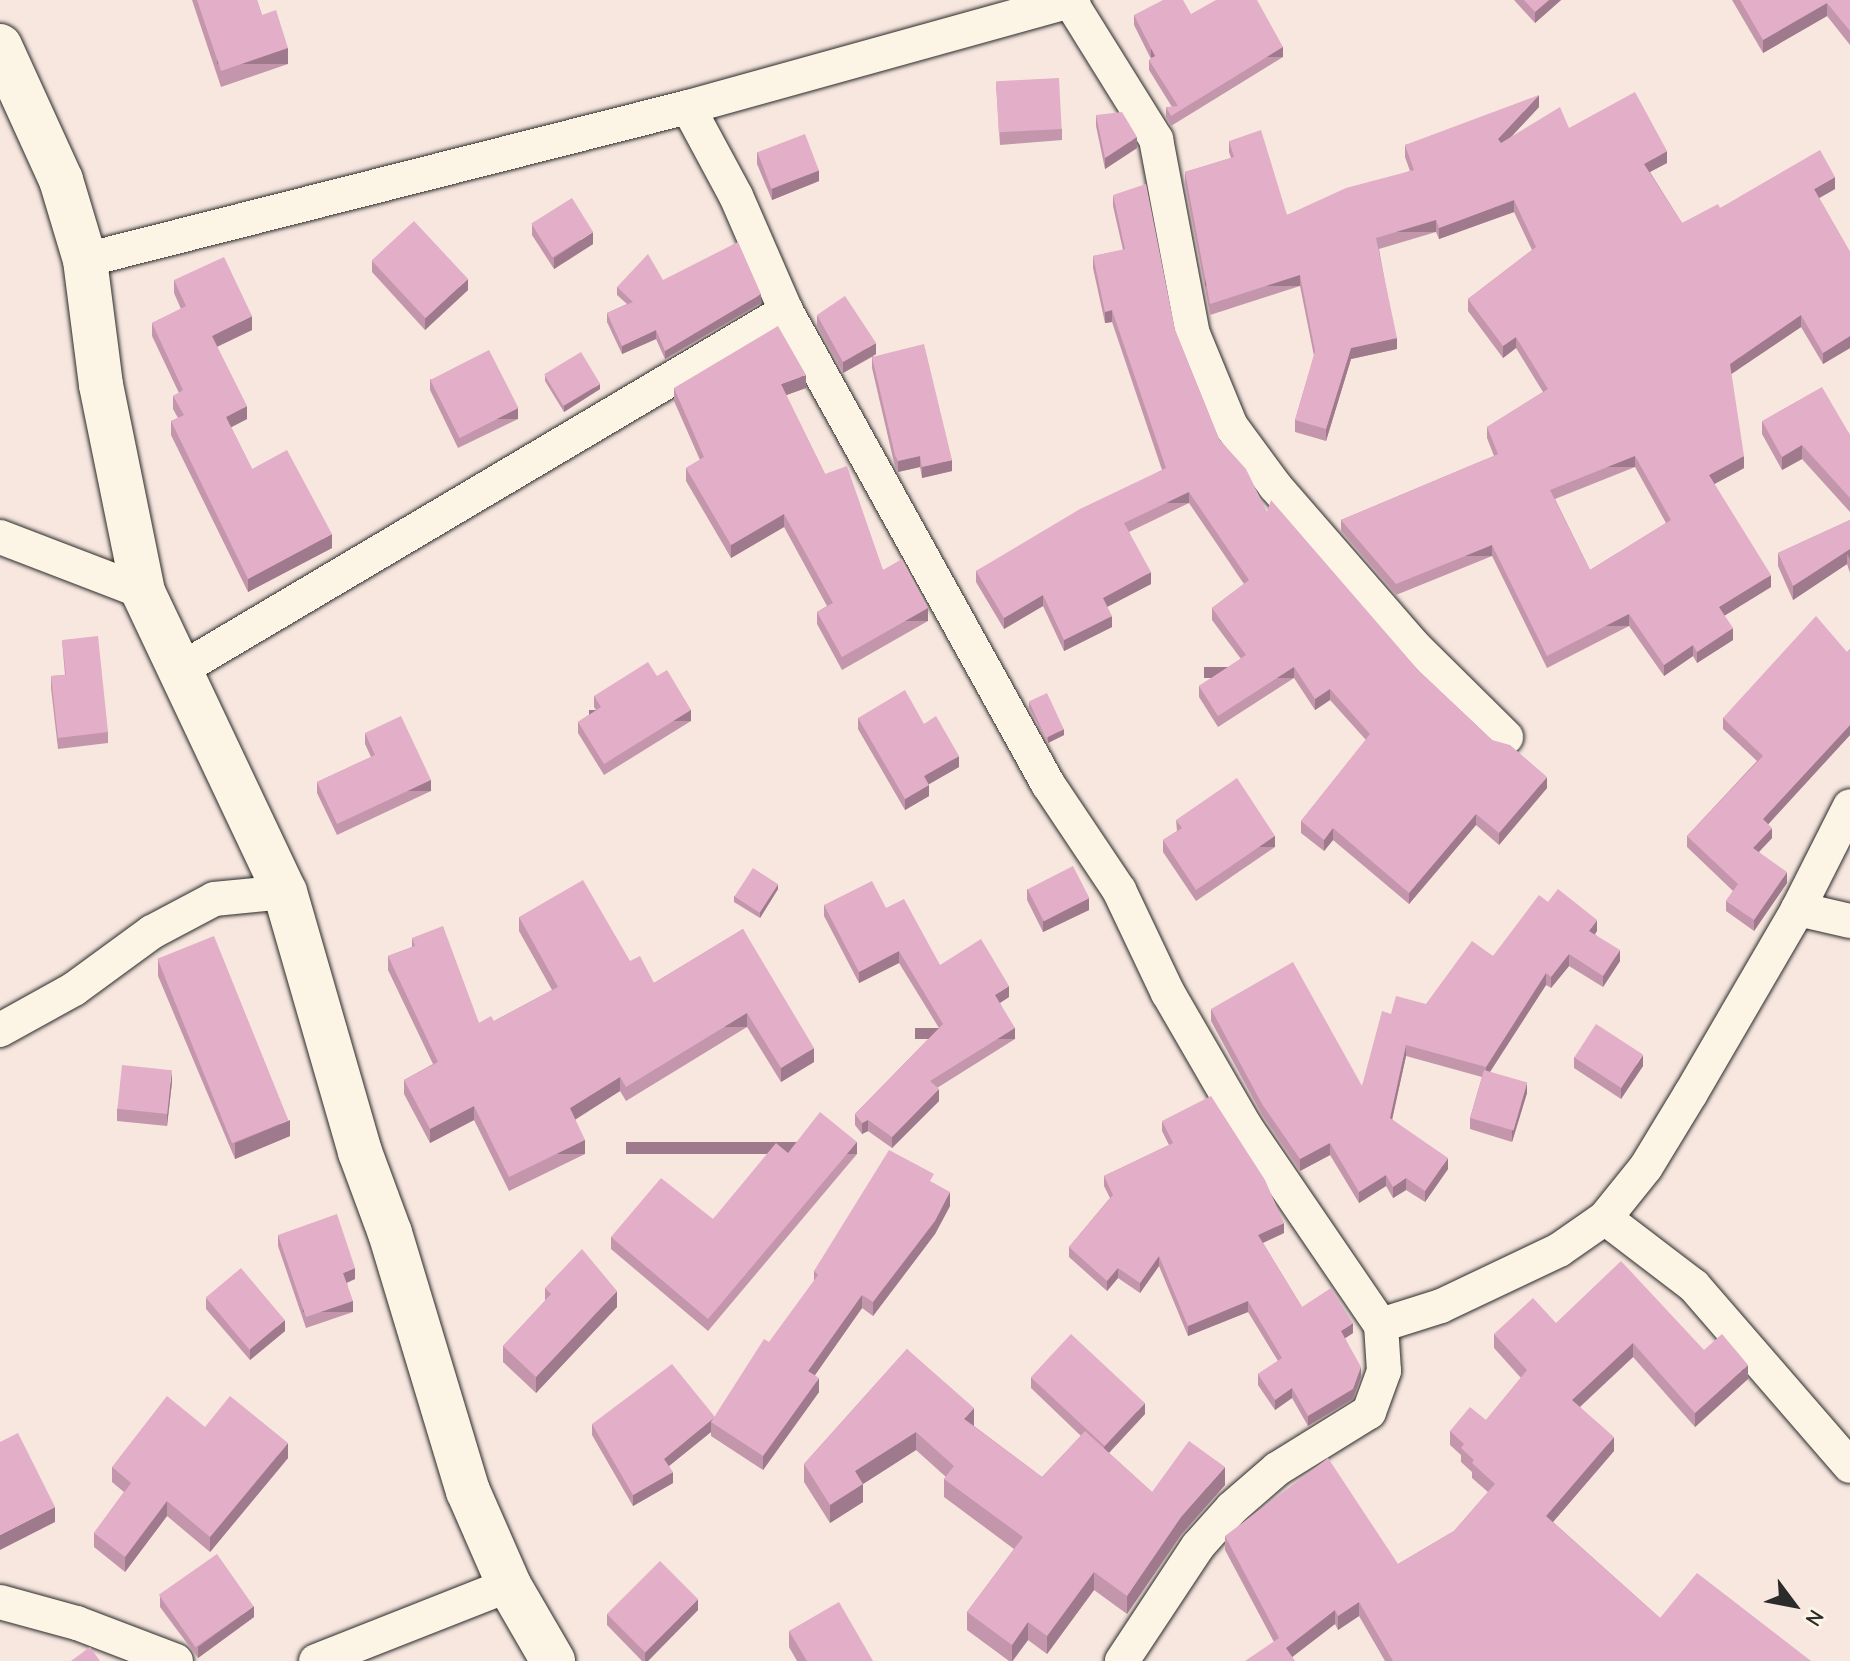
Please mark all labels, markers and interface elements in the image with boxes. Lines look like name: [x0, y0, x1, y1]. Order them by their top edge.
north arrow: [1754, 1565, 1834, 1645]
text: N: [1800, 1605, 1829, 1631]

